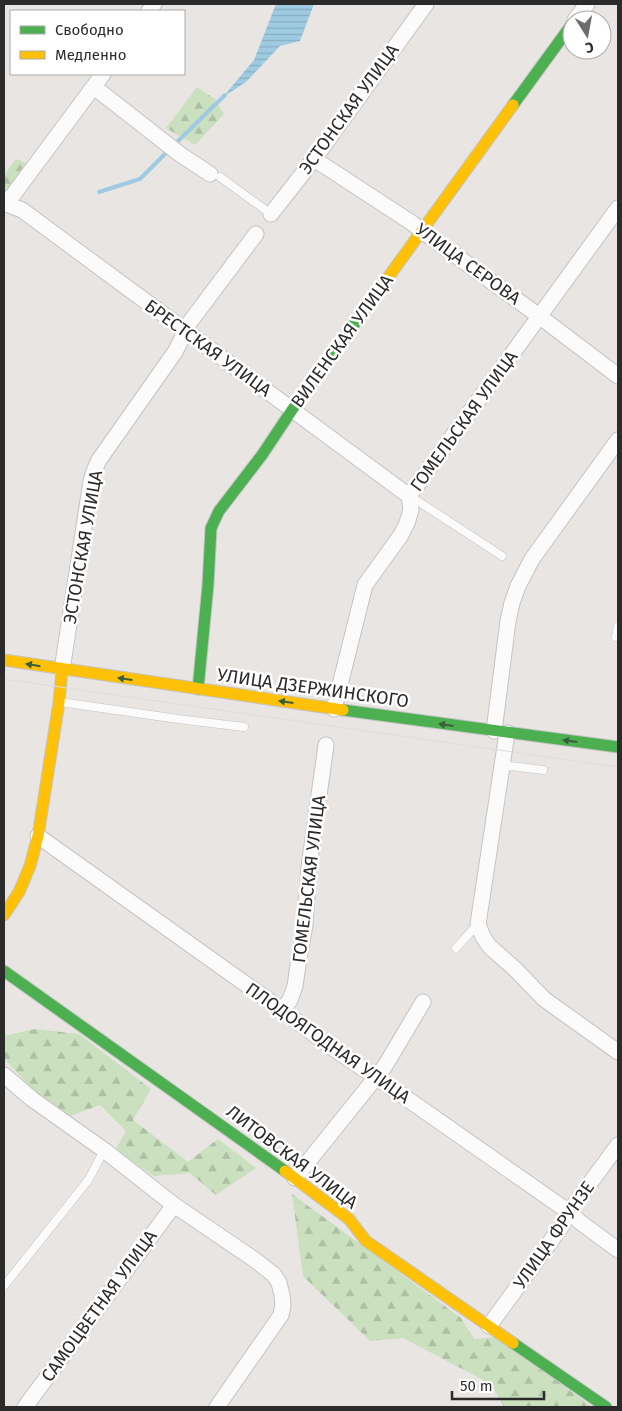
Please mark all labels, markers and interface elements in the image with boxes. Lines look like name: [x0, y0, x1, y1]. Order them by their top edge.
legend: [10, 10, 185, 75]
north arrow: [562, 10, 612, 60]
text: Свободно: [55, 21, 124, 39]
text: С: [584, 38, 595, 56]
street label: ЭСТОНСКАЯ УЛИЦА: [294, 39, 404, 178]
text: Медленно: [55, 46, 127, 64]
street label: УЛИЦА СЕРОВА: [411, 219, 525, 310]
street label: ВИЛЕНСКАЯ УЛИЦА: [286, 270, 398, 412]
street label: БРЕСТСКАЯ УЛИЦА: [140, 295, 276, 402]
street label: ГОМЕЛЬСКАЯ УЛИЦА: [406, 346, 523, 496]
street label: ЭСТОНСКАЯ УЛИЦА: [59, 468, 107, 625]
one-way arrow: [25, 660, 41, 668]
street label: УЛИЦА ДЗЕРЖИНСКОГО: [216, 664, 410, 712]
one-way arrow: [116, 675, 132, 683]
one-way arrow: [277, 698, 293, 706]
one-way arrow: [438, 720, 454, 728]
one-way arrow: [562, 737, 578, 745]
street label: ГОМЕЛЬСКАЯ УЛИЦА: [288, 793, 330, 964]
street label: ПЛОДОЯГОДНАЯ УЛИЦА: [241, 978, 415, 1109]
street label: ЛИТОВСКАЯ УЛИЦА: [222, 1100, 363, 1214]
street label: УЛИЦА ФРУНЗЕ: [509, 1177, 599, 1293]
street label: САМОЦВЕТНАЯ УЛИЦА: [36, 1225, 162, 1386]
scale bar: [452, 1368, 544, 1400]
text: 50 m: [460, 1377, 493, 1395]

